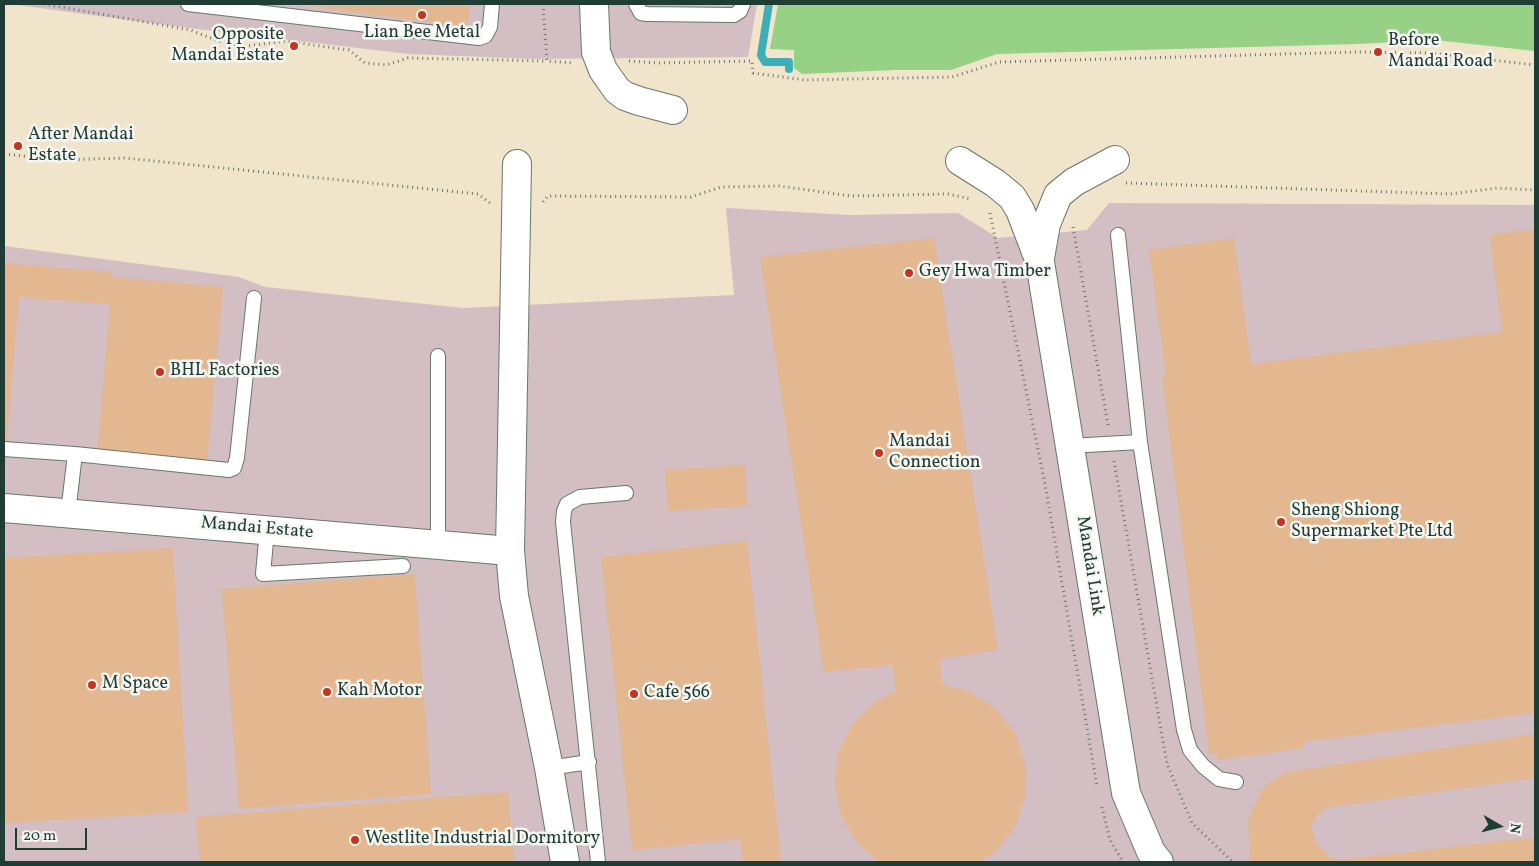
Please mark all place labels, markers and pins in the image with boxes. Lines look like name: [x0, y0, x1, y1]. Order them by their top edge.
marker: Lian Bee Metal: [416, 9, 428, 21]
place label: Lian Bee Metal: [364, 23, 480, 45]
place label: Opposite Mandai Estate: [171, 25, 284, 68]
place label: Before Mandai Road: [1388, 31, 1493, 74]
marker: Opposite Mandai Estate: [288, 40, 300, 52]
marker: Before Mandai Road: [1372, 46, 1384, 58]
place label: After Mandai Estate: [28, 125, 134, 168]
marker: After Mandai Estate: [12, 140, 24, 152]
place label: Gey Hwa Timber: [919, 262, 1051, 284]
marker: Gey Hwa Timber: [903, 267, 915, 279]
place label: BHL Factories: [170, 361, 280, 383]
marker: BHL Factories: [154, 366, 166, 378]
place label: Mandai Connection: [889, 432, 980, 474]
marker: Mandai Connection: [873, 447, 885, 459]
place label: Sheng Shiong Supermarket Pte Ltd: [1291, 501, 1453, 544]
marker: Sheng Shiong Supermarket Pte Ltd: [1275, 516, 1287, 528]
place label: M Space: [102, 674, 168, 696]
marker: M Space: [86, 679, 98, 691]
place label: Kah Motor: [337, 681, 422, 703]
place label: Cafe 566: [644, 683, 710, 705]
marker: Kah Motor: [321, 686, 333, 698]
marker: Cafe 566: [628, 688, 640, 700]
place label: Westlite Industrial Dormitory: [365, 829, 600, 851]
marker: Westlite Industrial Dormitory: [349, 834, 361, 846]

